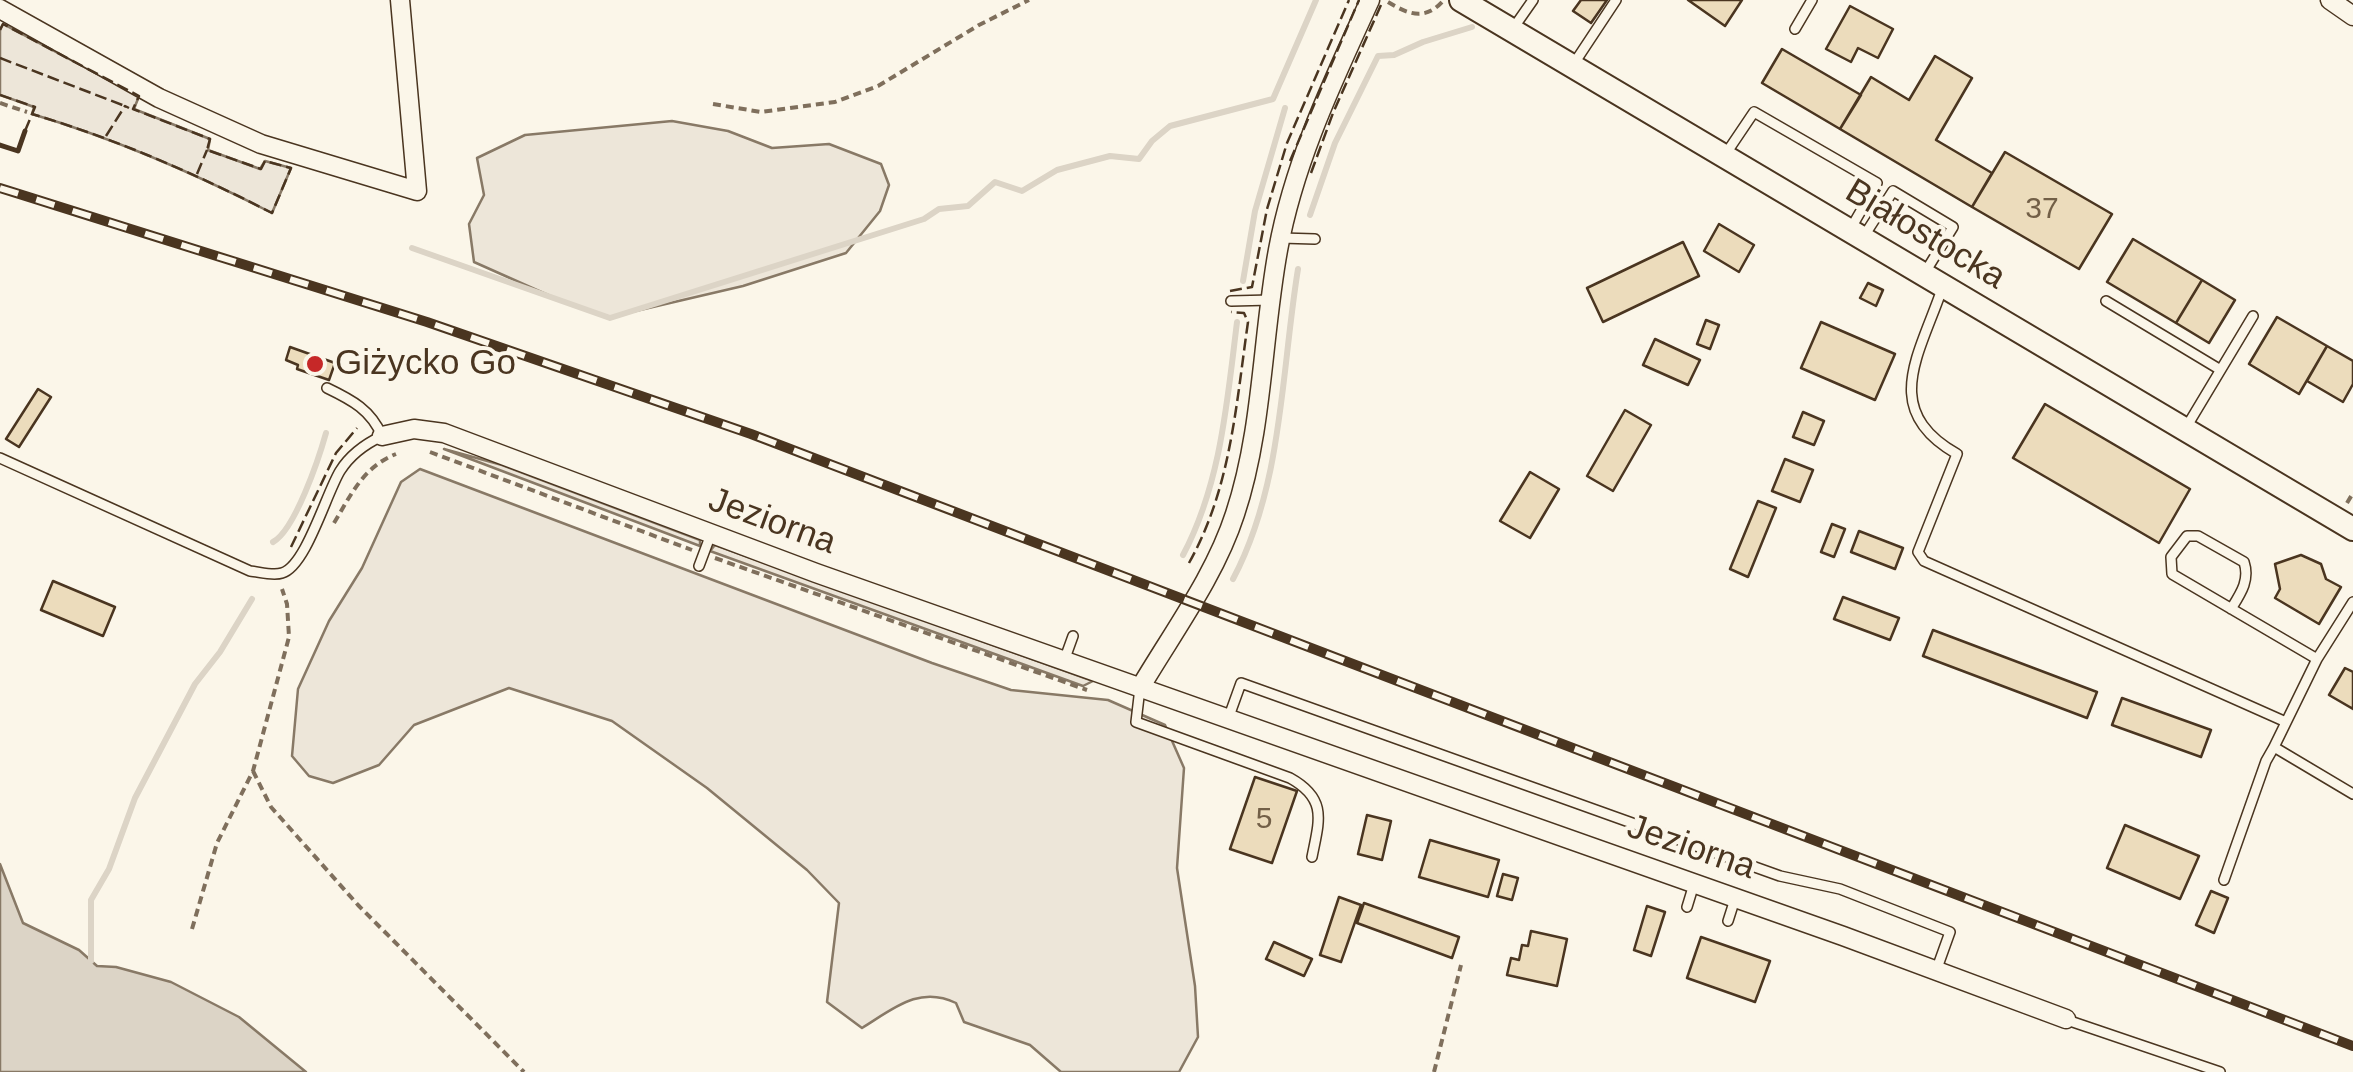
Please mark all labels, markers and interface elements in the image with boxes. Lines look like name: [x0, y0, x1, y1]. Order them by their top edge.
street label: Białostocka: [1837, 171, 2013, 299]
house number: 37: [2025, 192, 2059, 228]
place label: Giżycko Go: [335, 343, 516, 385]
marker: Giżycko Go: [304, 353, 326, 375]
street label: Jeziorna: [703, 480, 841, 564]
house number: 5: [1256, 802, 1272, 838]
street label: Jeziorna: [1622, 807, 1760, 889]

